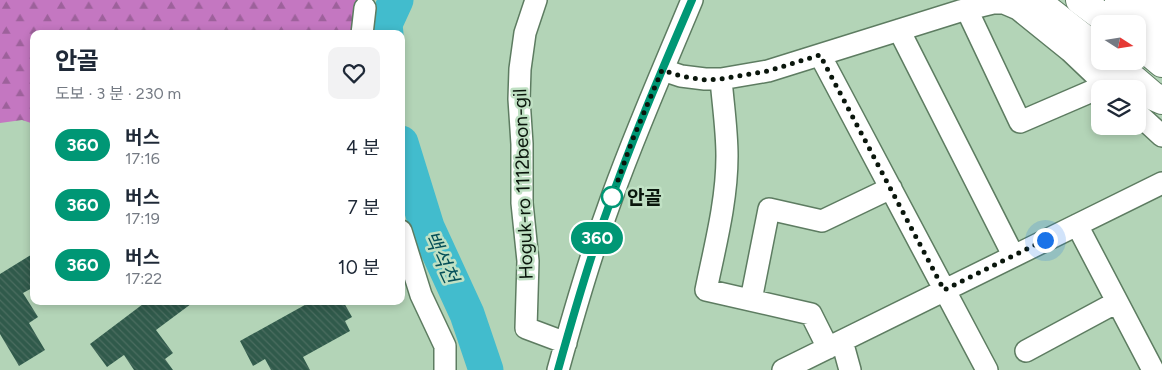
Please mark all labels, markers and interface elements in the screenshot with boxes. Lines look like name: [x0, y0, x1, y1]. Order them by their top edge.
north arrow: [1091, 15, 1146, 70]
map controls: [1091, 15, 1146, 135]
text: 안골: [55, 46, 99, 75]
button: heart: [328, 47, 380, 99]
button: layers: [1091, 80, 1146, 135]
text: 도보 · 3 분 · 230 m: [55, 84, 181, 103]
street label: Hoguk-ro 1112beon-gil: [508, 88, 538, 280]
text: 버스: [125, 126, 160, 149]
text: 360: [66, 134, 99, 156]
text: 4 분: [346, 136, 380, 159]
text: 17:16: [125, 149, 160, 168]
text: 버스: [125, 186, 160, 209]
marker: 안골: [601, 186, 623, 208]
place label: 안골: [627, 186, 662, 209]
text: 360: [66, 194, 99, 216]
text: 7 분: [348, 196, 380, 219]
text: 17:19: [125, 209, 160, 228]
line badge: 360: [568, 222, 626, 254]
water label: 백석천: [418, 227, 465, 289]
text: 360: [581, 227, 613, 249]
your location: [1033, 228, 1058, 253]
text: 버스: [125, 246, 160, 269]
text: 360: [66, 254, 99, 276]
text: 10 분: [338, 256, 380, 279]
text: 17:22: [125, 269, 162, 288]

